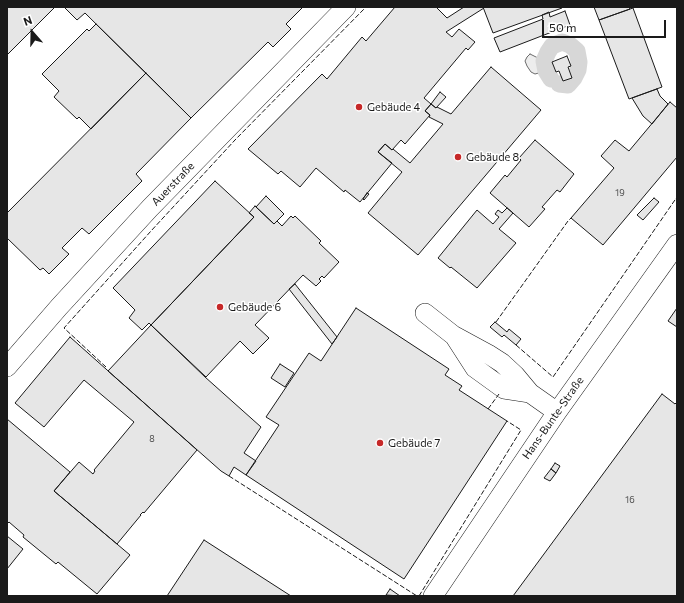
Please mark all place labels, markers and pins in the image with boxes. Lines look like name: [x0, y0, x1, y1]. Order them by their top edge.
place label: Gebäude 4: [367, 100, 420, 114]
marker: Gebäude 4: [354, 102, 364, 112]
place label: Gebäude 8: [466, 150, 519, 164]
marker: Gebäude 8: [453, 152, 463, 162]
place label: Gebäude 6: [228, 300, 281, 314]
marker: Gebäude 6: [215, 302, 225, 312]
place label: Gebäude 7: [388, 436, 440, 450]
marker: Gebäude 7: [375, 438, 385, 448]

